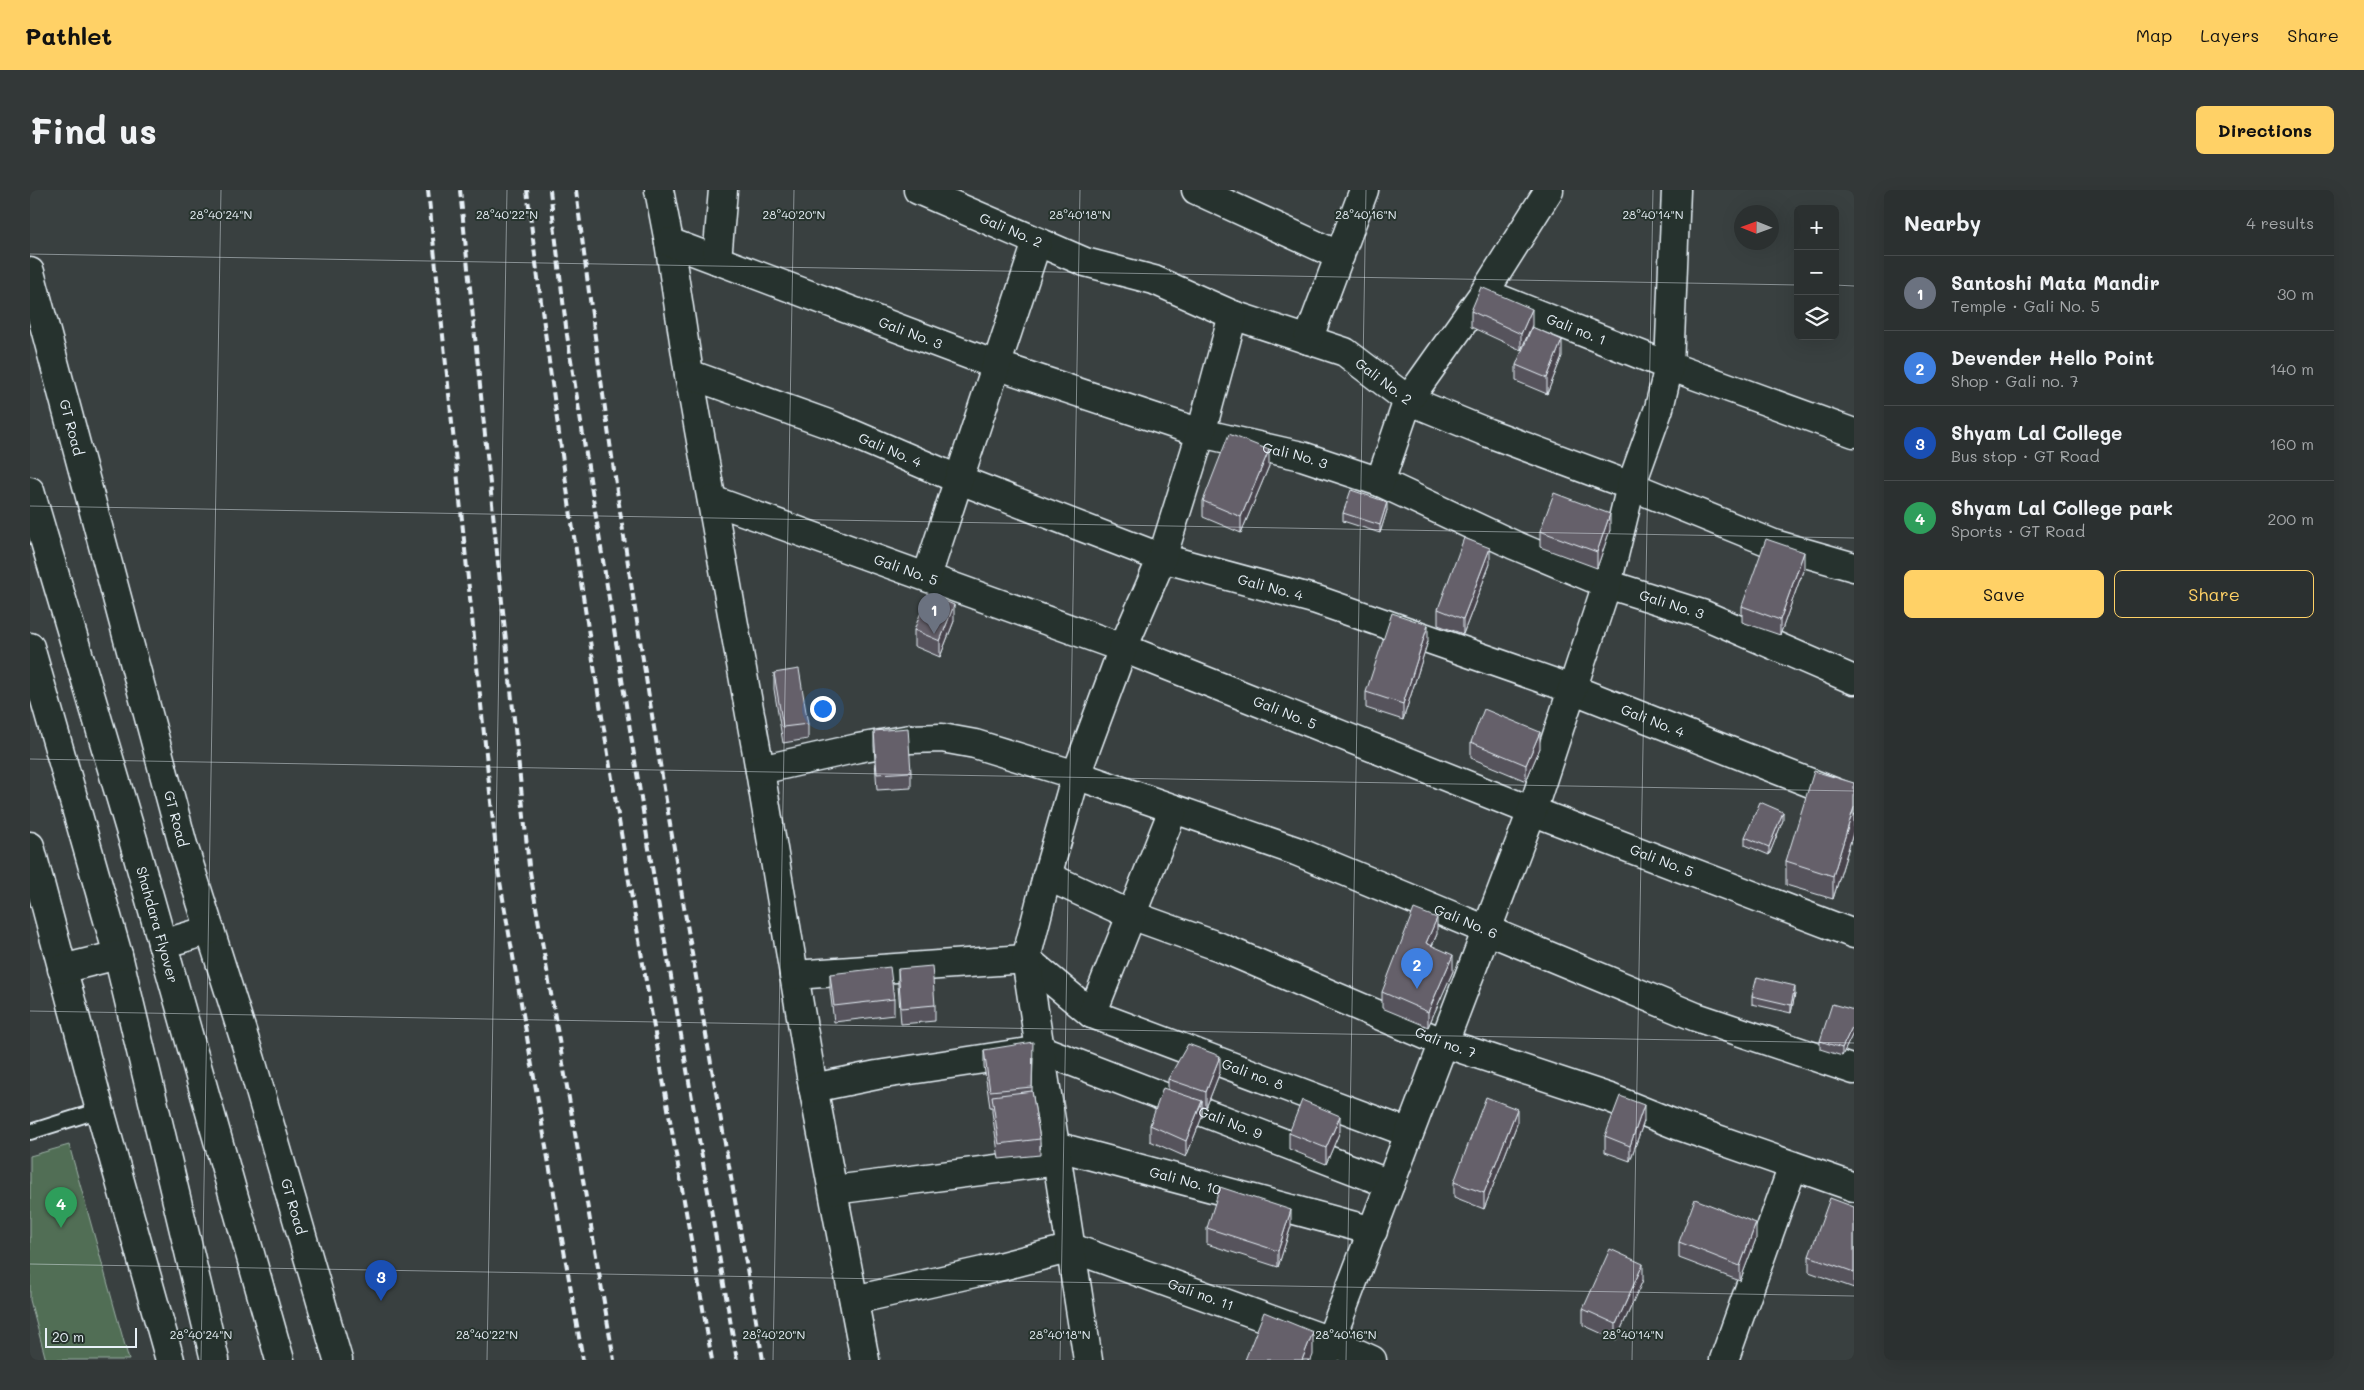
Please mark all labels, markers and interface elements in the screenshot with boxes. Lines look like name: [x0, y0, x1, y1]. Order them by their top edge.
text: Pathlet: [25, 20, 112, 51]
text: Map: [2136, 23, 2172, 47]
text: Layers: [2200, 23, 2259, 47]
text: Share: [2287, 23, 2339, 47]
button: Directions: [2196, 106, 2334, 154]
text: Find us: [30, 107, 157, 153]
north arrow: [1734, 205, 1779, 250]
map controls: [1794, 205, 1839, 340]
button: +: [1794, 205, 1839, 250]
text: 28°40'24"N: [190, 206, 252, 222]
text: 28°40'22"N: [476, 206, 538, 222]
text: 28°40'20"N: [763, 206, 825, 222]
text: 28°40'18"N: [1049, 206, 1111, 222]
text: 28°40'16"N: [1335, 206, 1397, 222]
text: 28°40'14"N: [1622, 206, 1684, 222]
street label: Gali No. 2: [977, 208, 1045, 251]
text: Nearby: [1904, 209, 1981, 236]
text: 4 results: [2246, 212, 2314, 233]
button: −: [1794, 250, 1839, 295]
text: Santoshi Mata Mandir: [1951, 270, 2160, 295]
text: 1: [1916, 283, 1924, 304]
text: 30 m: [2277, 283, 2314, 304]
button: layers: [1794, 295, 1839, 340]
text: Temple · Gali No. 5: [1951, 295, 2100, 316]
street label: Gali no. 1: [1544, 308, 1609, 349]
street label: Gali No. 3: [876, 312, 945, 353]
text: Devender Hello Point: [1951, 345, 2154, 370]
street label: Gali No. 2: [1352, 353, 1416, 409]
text: 2: [1916, 358, 1924, 379]
text: 140 m: [2270, 358, 2314, 379]
text: Shop · Gali no. 7: [1951, 370, 2079, 391]
street label: GT Road: [55, 397, 89, 458]
text: Shyam Lal College: [1951, 420, 2122, 445]
street label: Gali No. 4: [856, 428, 925, 472]
text: 3: [1915, 433, 1925, 454]
text: 160 m: [2269, 433, 2314, 454]
street label: Gali No. 3: [1261, 437, 1330, 473]
text: Bus stop · GT Road: [1951, 445, 2100, 466]
text: Shyam Lal College park: [1951, 495, 2173, 520]
text: 4: [1915, 508, 1925, 529]
text: 200 m: [2267, 508, 2314, 529]
text: Sports · GT Road: [1951, 520, 2085, 541]
street label: Gali No. 5: [871, 549, 941, 590]
street label: Gali No. 4: [1236, 569, 1306, 605]
button: Save: [1904, 570, 2104, 618]
button: Share: [2114, 570, 2314, 618]
street label: Gali No. 3: [1637, 585, 1707, 623]
pin: 1: [918, 593, 950, 634]
street label: Gali No. 5: [1250, 691, 1320, 733]
your location: [810, 696, 836, 722]
street label: Gali No. 4: [1618, 699, 1688, 742]
street label: GT Road: [160, 788, 193, 849]
street label: Gali No. 5: [1627, 839, 1697, 881]
street label: Shahdara Flyover: [132, 864, 183, 985]
street label: Gali No. 6: [1431, 899, 1501, 943]
pin: 2: [1401, 948, 1433, 989]
street label: Gali no. 7: [1412, 1022, 1479, 1062]
street label: Gali no. 8: [1219, 1054, 1286, 1094]
street label: Gali No. 9: [1196, 1101, 1265, 1143]
street label: Gali No. 10: [1148, 1162, 1224, 1199]
street label: GT Road: [277, 1176, 311, 1237]
pin: 4: [45, 1187, 77, 1228]
pin: 3: [365, 1260, 397, 1301]
street label: Gali no. 11: [1165, 1273, 1236, 1315]
scale bar: [45, 1325, 138, 1348]
text: 28°40'24"N: [170, 1326, 232, 1342]
text: 28°40'22"N: [456, 1326, 518, 1342]
text: 28°40'20"N: [743, 1326, 805, 1342]
text: 28°40'18"N: [1029, 1326, 1091, 1342]
text: 28°40'16"N: [1315, 1326, 1377, 1342]
text: 28°40'14"N: [1602, 1326, 1664, 1342]
text: 20 m: [52, 1327, 84, 1346]

